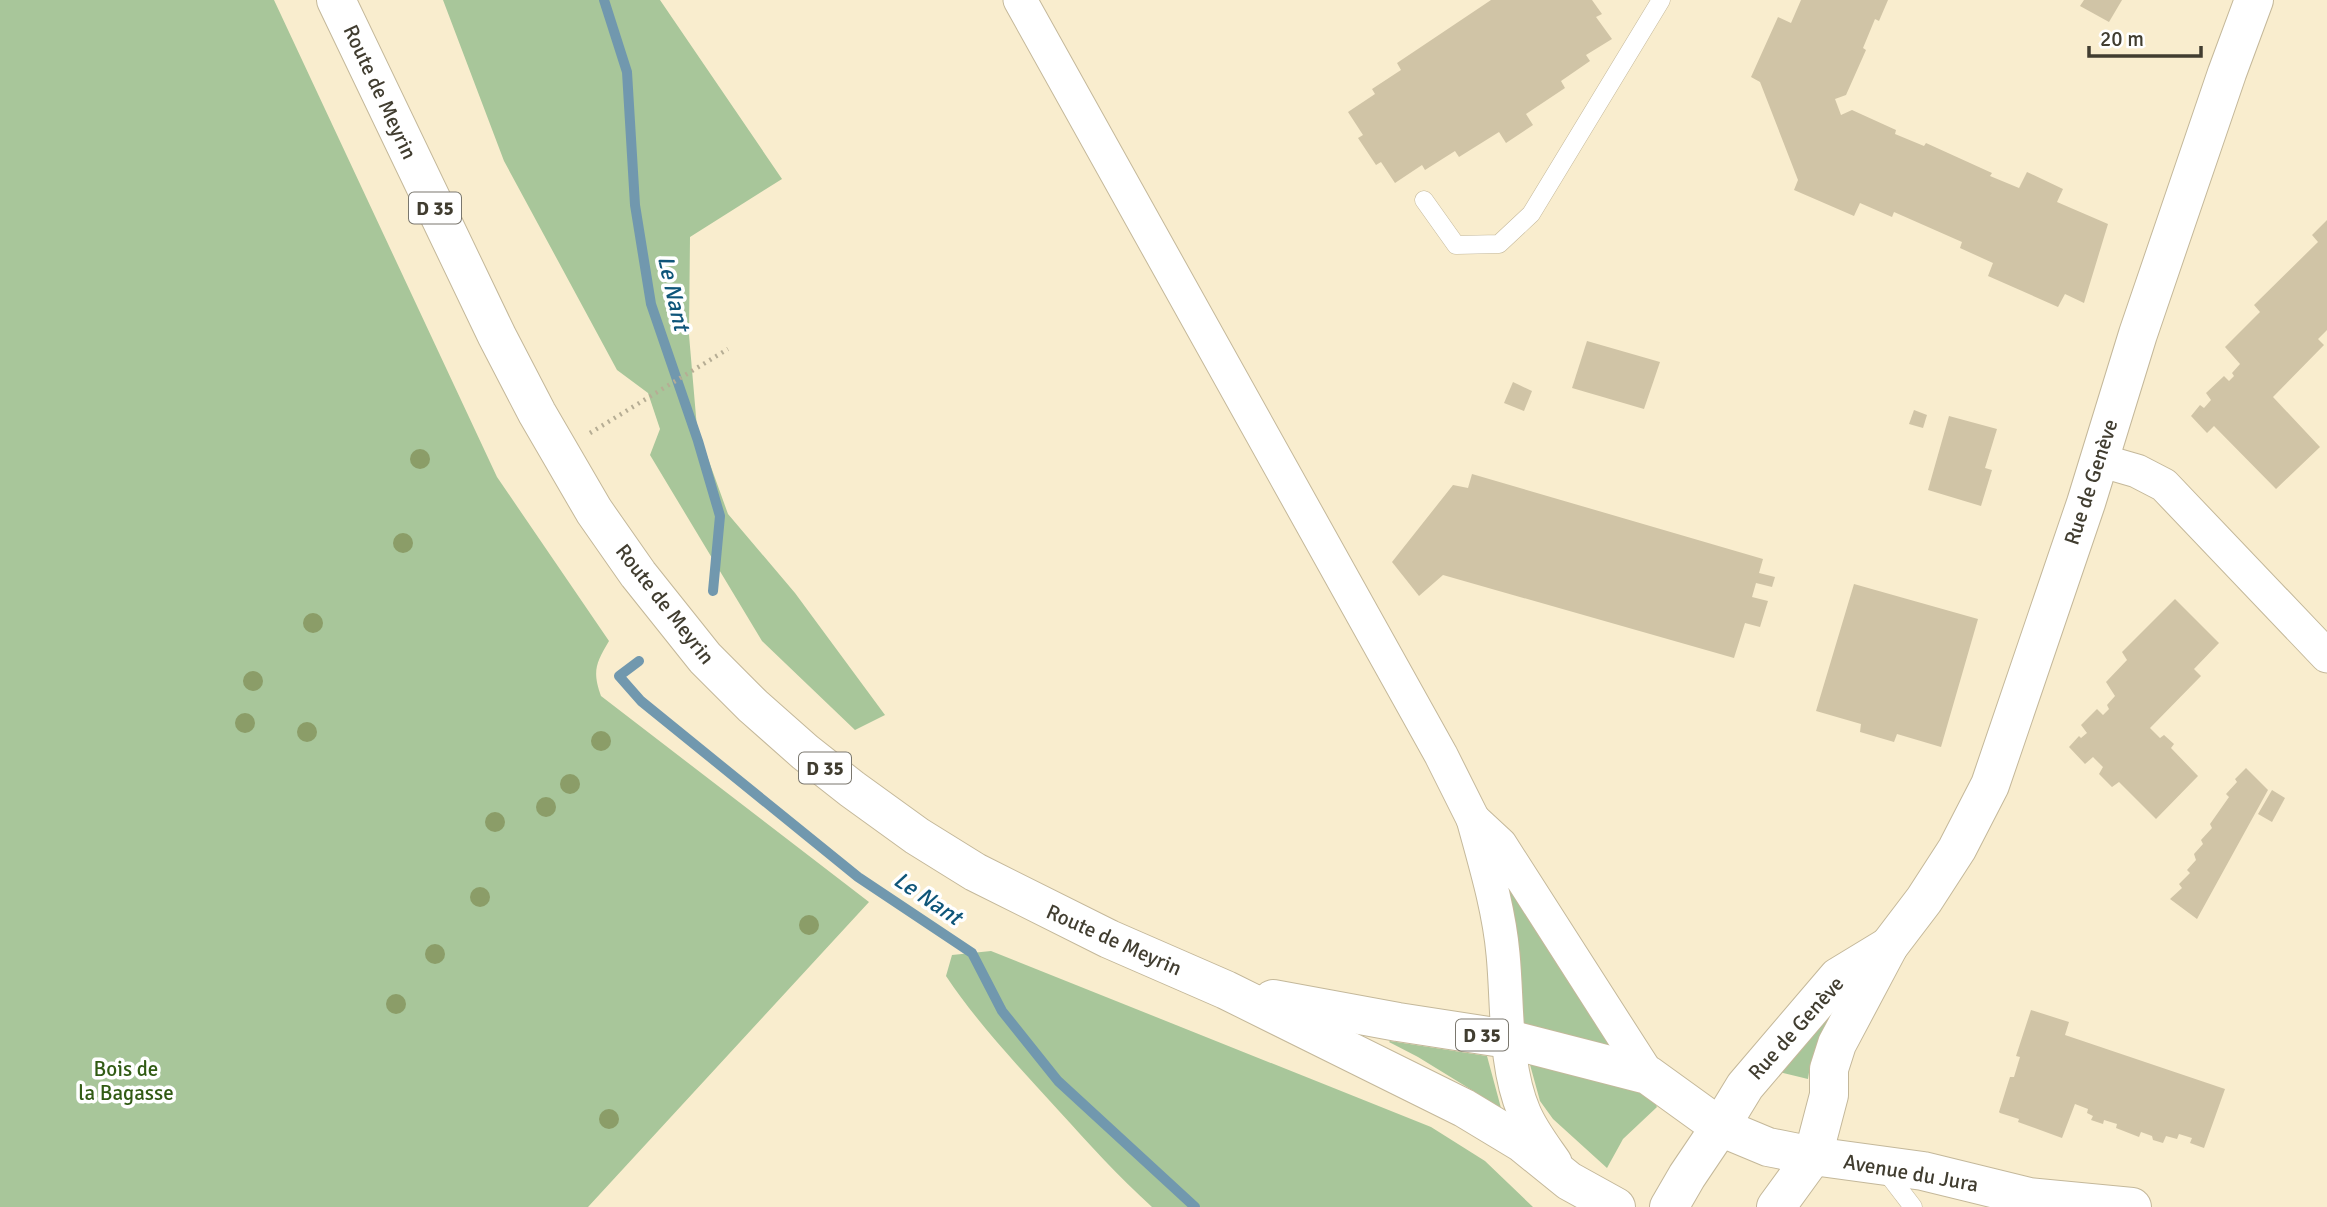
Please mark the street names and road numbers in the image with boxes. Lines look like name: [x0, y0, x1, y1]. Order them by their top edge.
street label: Route de Meyrin: [337, 21, 423, 163]
road number: D 35: [409, 192, 461, 224]
street label: Rue de Genève: [2058, 416, 2124, 548]
street label: Route de Meyrin: [610, 539, 720, 669]
road number: D 35: [799, 752, 851, 783]
street label: Route de Meyrin: [1042, 899, 1186, 981]
street label: Rue de Genève: [1743, 971, 1849, 1085]
road number: D 35: [1456, 1020, 1508, 1050]
street label: Avenue du Jura: [1841, 1148, 1981, 1198]

